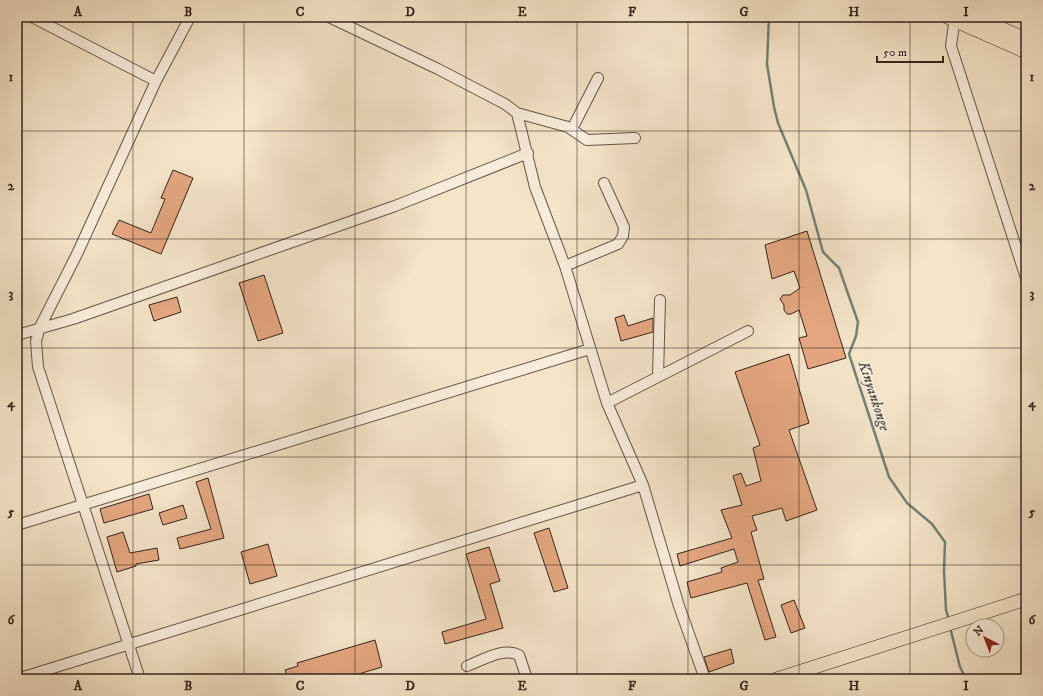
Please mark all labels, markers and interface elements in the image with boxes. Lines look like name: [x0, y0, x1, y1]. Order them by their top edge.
text: A: [73, 4, 83, 20]
text: B: [184, 4, 192, 20]
text: C: [296, 4, 305, 20]
text: D: [405, 4, 415, 20]
text: E: [517, 4, 527, 20]
text: F: [628, 4, 637, 20]
text: G: [739, 4, 749, 20]
text: H: [849, 4, 860, 20]
text: I: [963, 4, 969, 20]
scale bar: [877, 38, 943, 64]
text: 50 m: [883, 45, 907, 60]
text: 1: [9, 69, 14, 85]
text: 1: [1030, 69, 1035, 85]
text: 2: [8, 178, 15, 194]
text: 2: [1029, 178, 1036, 194]
text: 3: [9, 286, 14, 302]
text: 3: [1030, 286, 1035, 302]
water label: Kinyankonge: [853, 358, 895, 434]
text: 4: [6, 395, 15, 412]
text: 4: [1027, 395, 1036, 412]
text: 5: [7, 504, 15, 520]
text: 5: [1028, 504, 1036, 520]
text: 6: [8, 612, 16, 628]
text: 6: [1029, 612, 1037, 628]
north arrow: [965, 618, 1005, 658]
text: N: [971, 623, 987, 640]
text: A: [73, 678, 83, 694]
text: B: [184, 678, 192, 694]
text: C: [296, 678, 305, 694]
text: D: [405, 678, 415, 694]
text: E: [517, 678, 527, 694]
text: F: [628, 678, 637, 694]
text: G: [739, 678, 749, 694]
text: H: [849, 678, 860, 694]
text: I: [963, 678, 969, 694]

